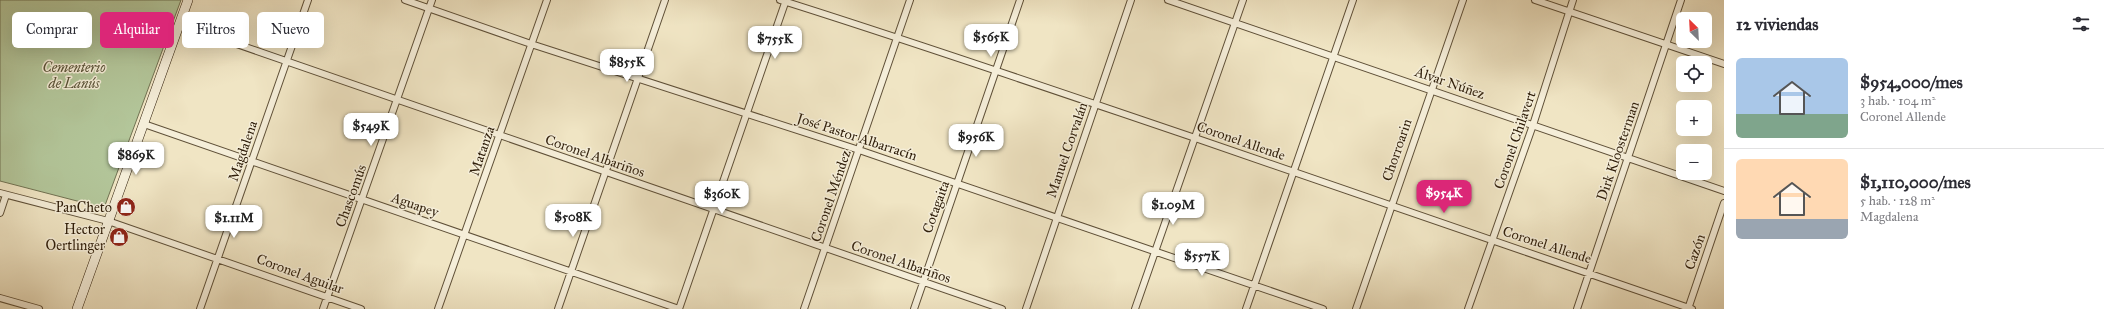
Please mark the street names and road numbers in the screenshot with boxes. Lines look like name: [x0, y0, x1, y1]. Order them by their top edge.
street label: Álvar Núñez: [1412, 61, 1488, 103]
street label: Coronel Chilavert: [1490, 89, 1540, 191]
street label: Dirk Kloosterman: [1593, 99, 1643, 203]
street label: Manuel Corvalán: [1043, 100, 1091, 200]
street label: José Pastor Albarracín: [793, 109, 920, 166]
street label: Chorroarin: [1378, 116, 1416, 183]
street label: Magdalena: [225, 118, 261, 183]
street label: Coronel Allende: [1195, 118, 1288, 164]
street label: Matanza: [466, 124, 498, 178]
street label: Coronel Albariños: [543, 131, 647, 181]
street label: Coronel Méndez: [807, 147, 855, 244]
street label: Chascomús: [332, 162, 370, 230]
street label: Cotagaita: [919, 178, 953, 236]
street label: Aguapey: [388, 189, 441, 221]
street label: Coronel Allende: [1500, 223, 1594, 267]
street label: Cazón: [1681, 231, 1709, 272]
street label: Coronel Albariños: [849, 237, 953, 287]
street label: Coronel Aguilar: [254, 250, 347, 298]

